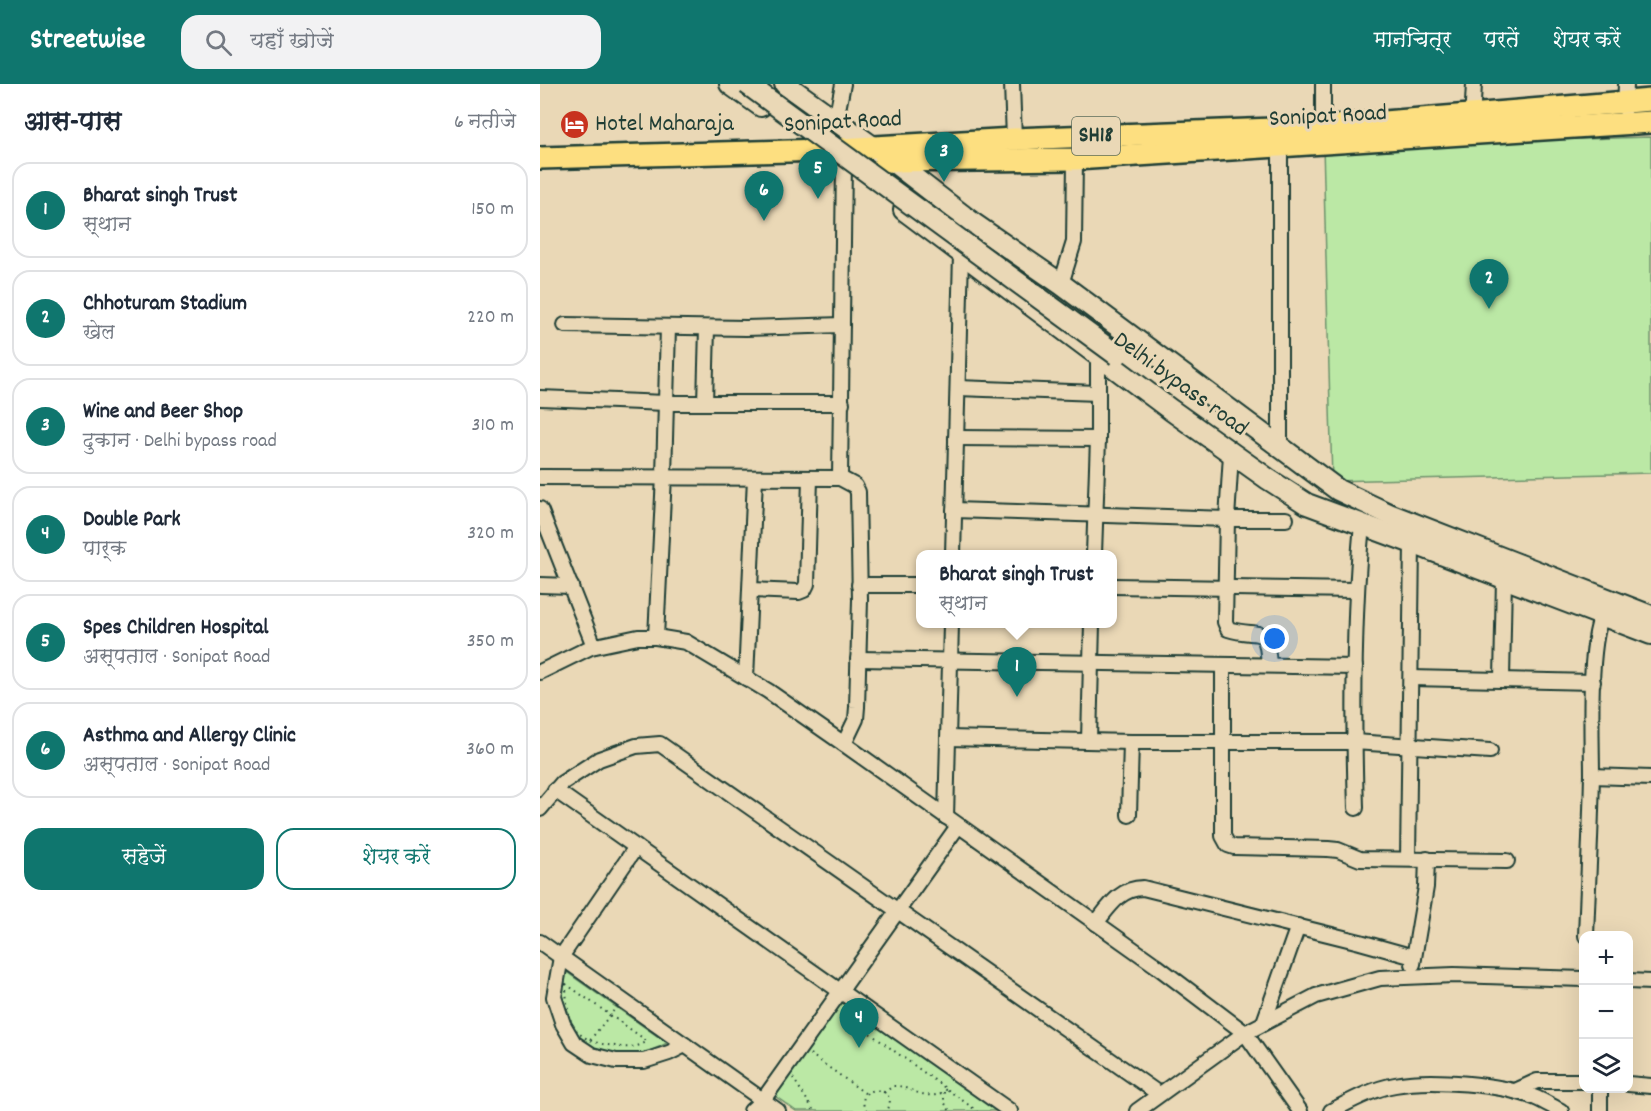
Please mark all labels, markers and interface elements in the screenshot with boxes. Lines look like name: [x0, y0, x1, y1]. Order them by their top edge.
search box: [181, 15, 601, 69]
text: Streetwise: [30, 22, 145, 62]
icon: search: [202, 26, 235, 59]
text: यहाँ खोजें: [250, 27, 334, 58]
text: मानचित्र: [1374, 27, 1451, 57]
text: परतें: [1484, 27, 1519, 57]
text: शेयर करें: [1552, 27, 1621, 57]
street label: Sonipat Road: [1268, 97, 1388, 137]
street label: Sonipat Road: [783, 103, 903, 143]
text: आस-पास: [24, 105, 121, 142]
place label: Hotel Maharaja: [595, 108, 735, 142]
text: 6 नतीजे: [454, 109, 516, 137]
hotel icon: Hotel Maharaja: [558, 109, 590, 141]
road number: SH18: [1072, 117, 1120, 155]
pin: 3: [924, 132, 964, 182]
pin: 5: [798, 150, 838, 199]
pin: 6: [744, 172, 784, 221]
text: Bharat singh Trust: [83, 181, 238, 212]
text: 1: [43, 196, 48, 224]
text: 150 m: [471, 196, 514, 224]
text: स्थान: [83, 212, 131, 240]
pin: 2: [1470, 260, 1508, 309]
text: Chhoturam Stadium: [83, 289, 247, 320]
text: 2: [41, 304, 50, 332]
text: 220 m: [467, 304, 514, 332]
text: खेल: [83, 320, 115, 348]
street label: Delhi bypass road: [1105, 324, 1255, 446]
text: Wine and Beer Shop: [83, 397, 243, 428]
text: 3: [41, 412, 50, 440]
text: 310 m: [472, 412, 514, 440]
text: दुकान · Delhi bypass road: [83, 428, 277, 456]
text: Double Park: [83, 505, 181, 536]
text: 4: [41, 520, 50, 548]
text: 320 m: [467, 520, 514, 548]
text: पार्क: [83, 536, 126, 564]
popup: [916, 550, 1117, 628]
text: Bharat singh Trust: [939, 560, 1094, 591]
text: स्थान: [939, 591, 987, 619]
text: Spes Children Hospital: [83, 613, 269, 644]
your location: [1260, 624, 1289, 653]
text: 5: [41, 628, 50, 656]
text: 350 m: [467, 628, 514, 656]
text: अस्पताल · Sonipat Road: [83, 644, 270, 672]
pin: 1: [998, 648, 1036, 697]
text: Asthma and Allergy Clinic: [83, 721, 296, 752]
text: 6: [41, 736, 50, 764]
text: 360 m: [466, 736, 514, 764]
text: अस्पताल · Sonipat Road: [83, 752, 270, 780]
button: सहेजें: [24, 828, 264, 890]
button: शेयर करें: [276, 828, 516, 890]
map controls: [1579, 931, 1633, 1093]
button: +: [1579, 931, 1633, 985]
button: −: [1579, 985, 1633, 1039]
pin: 4: [840, 998, 878, 1048]
button: layers: [1579, 1039, 1633, 1093]

